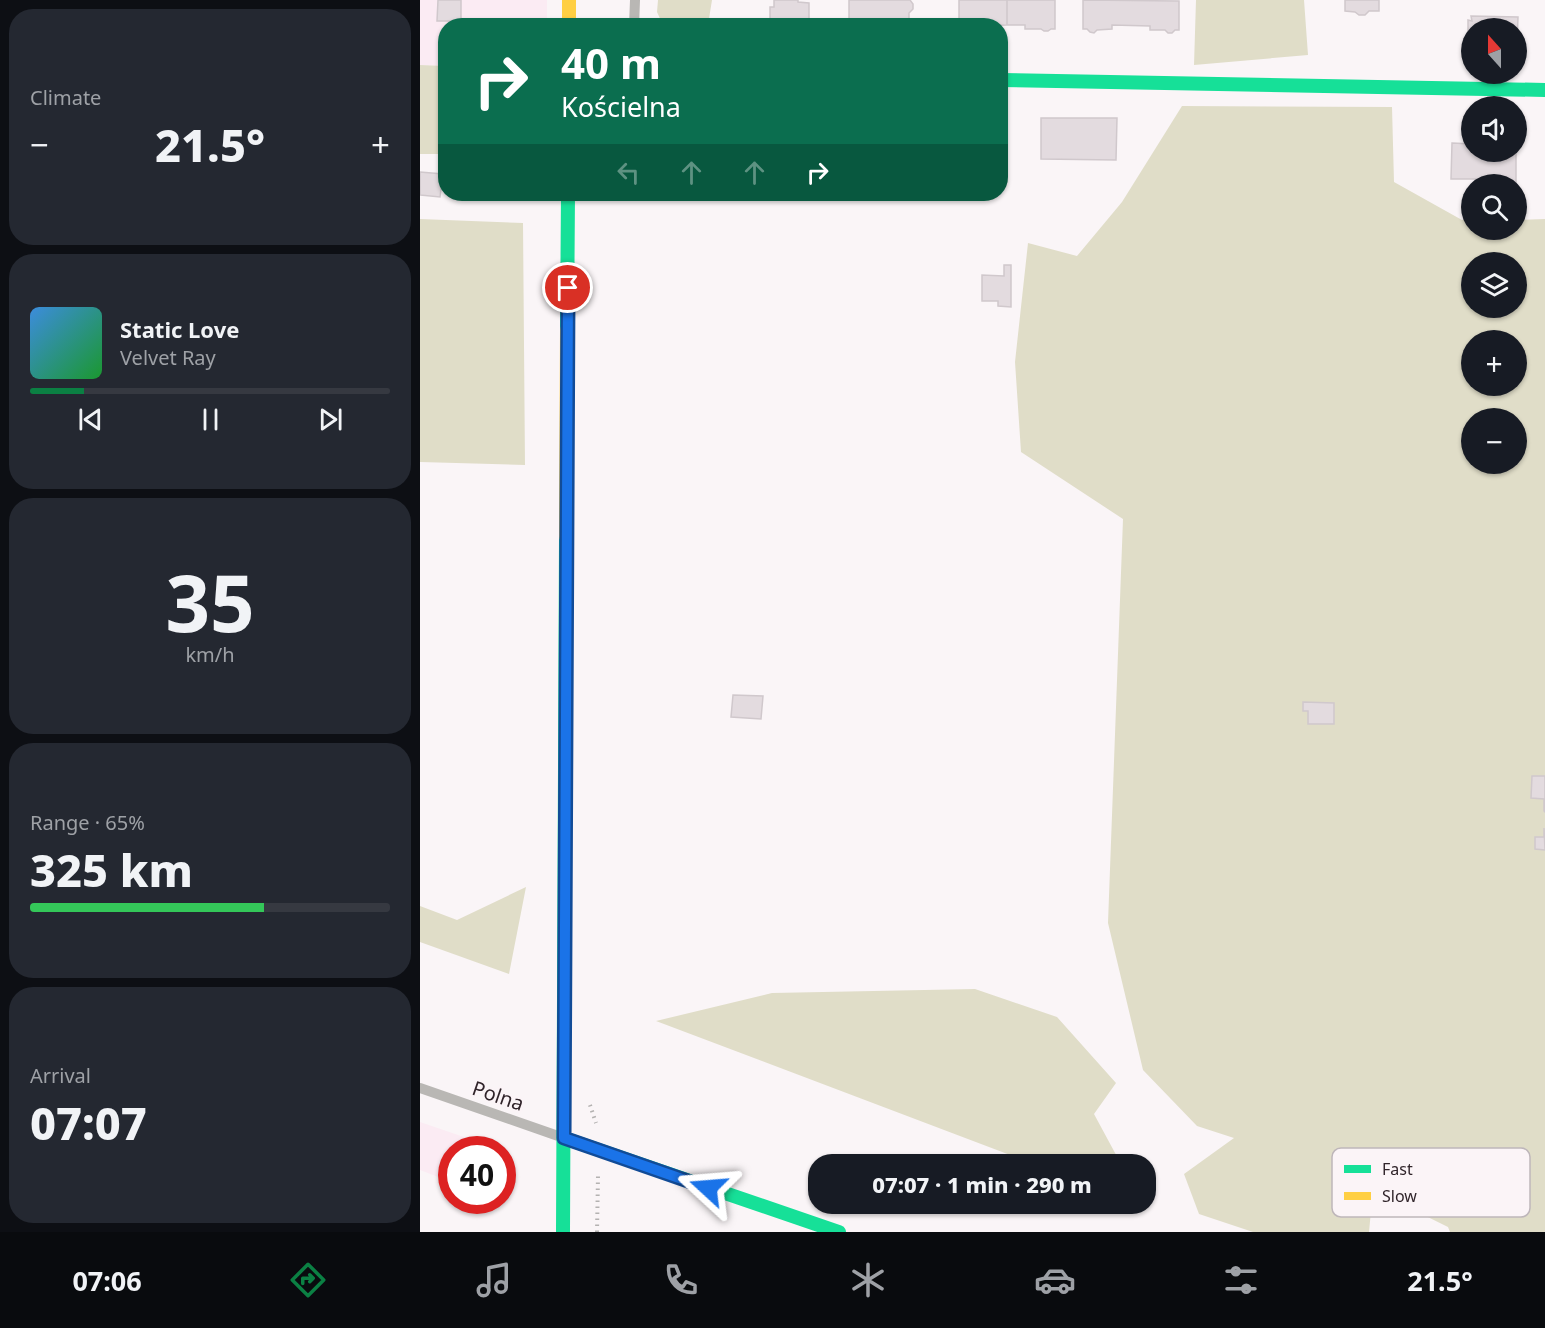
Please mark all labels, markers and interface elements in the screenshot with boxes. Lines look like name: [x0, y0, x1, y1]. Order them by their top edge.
north arrow: [1461, 18, 1527, 84]
map controls: [1461, 18, 1527, 474]
text: 40 m: [561, 34, 661, 91]
icon: right: [462, 42, 540, 120]
text: Climate: [30, 84, 101, 111]
text: Kościelna: [561, 88, 681, 125]
button: sound: [1461, 96, 1527, 162]
text: 21.5°: [155, 114, 265, 175]
text: −: [30, 122, 49, 167]
text: +: [371, 122, 390, 167]
icon: left: [612, 156, 645, 189]
icon: ahead: [675, 156, 708, 189]
icon: ahead: [738, 156, 771, 189]
icon: right: [801, 156, 834, 189]
button: search: [1461, 174, 1527, 240]
button: layers: [1461, 252, 1527, 318]
pin: [542, 262, 593, 313]
icon: arrive: [551, 271, 584, 304]
text: Static Love: [120, 314, 239, 344]
button: +: [1461, 330, 1527, 396]
text: Velvet Ray: [120, 344, 216, 371]
icon: previous: [74, 403, 107, 436]
icon: pause: [194, 403, 227, 436]
icon: next: [314, 403, 347, 436]
button: −: [1461, 408, 1527, 474]
text: 35: [165, 549, 255, 655]
text: km/h: [185, 641, 235, 668]
text: Range · 65%: [30, 809, 145, 836]
text: 325 km: [30, 839, 193, 900]
text: Arrival: [30, 1062, 91, 1089]
street label: Polna: [469, 1074, 528, 1117]
text: 07:07: [30, 1092, 147, 1153]
speed limit sign: 40: [438, 1136, 516, 1214]
legend: [1332, 1148, 1530, 1217]
position arrow: [676, 1156, 740, 1220]
text: Fast: [1382, 1158, 1413, 1180]
text: 07:07 · 1 min · 290 m: [872, 1169, 1092, 1199]
text: Slow: [1382, 1185, 1417, 1207]
icon: directions: [287, 1259, 329, 1301]
icon: music: [473, 1259, 515, 1301]
icon: phone: [660, 1259, 702, 1301]
icon: climate: [847, 1259, 889, 1301]
icon: car: [1034, 1259, 1076, 1301]
icon: filters: [1220, 1259, 1262, 1301]
text: 07:06: [72, 1262, 142, 1299]
text: 21.5°: [1407, 1262, 1473, 1299]

